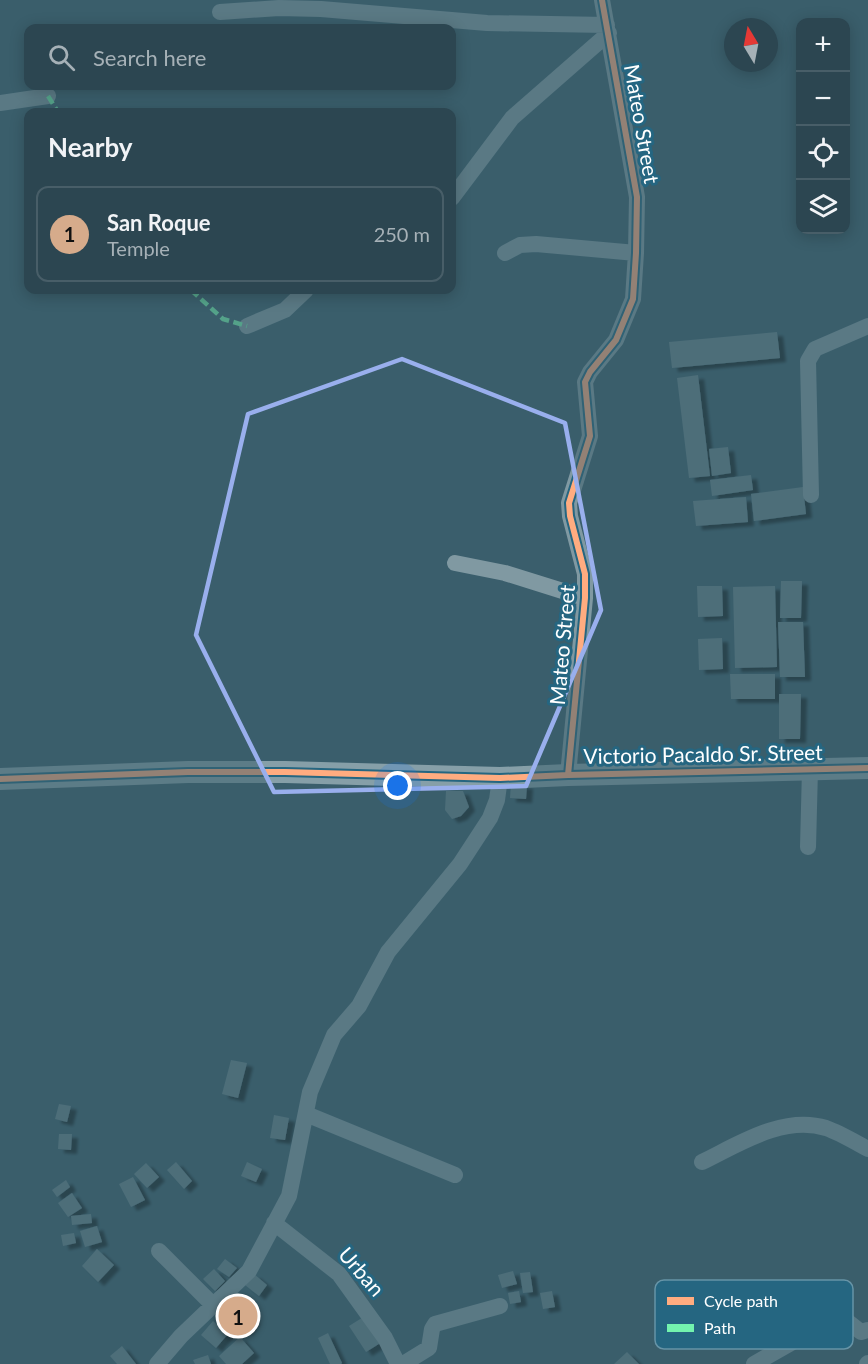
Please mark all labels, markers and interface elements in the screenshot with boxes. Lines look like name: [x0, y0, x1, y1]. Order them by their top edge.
north arrow: [724, 18, 778, 72]
map controls: [796, 18, 850, 234]
button: +: [796, 18, 850, 72]
search box: [24, 24, 456, 90]
icon: search: [45, 41, 78, 74]
text: Search here: [93, 44, 206, 71]
street label: Mateo Street: [620, 62, 665, 186]
button: −: [796, 72, 850, 126]
button: locate: [796, 126, 850, 180]
text: Nearby: [48, 131, 133, 163]
button: layers: [796, 180, 850, 234]
text: San Roque: [107, 209, 211, 236]
text: 1: [64, 222, 75, 246]
text: 250 m: [374, 222, 430, 246]
text: Temple: [107, 236, 170, 260]
street label: Mateo Street: [544, 583, 579, 706]
street label: Victorio Pacaldo Sr. Street: [583, 739, 823, 768]
your location: [383, 771, 412, 800]
street label: Urban: [334, 1241, 390, 1301]
legend: [655, 1280, 853, 1349]
text: Cycle path: [704, 1291, 778, 1310]
pin: 1: [218, 1294, 258, 1338]
text: Path: [704, 1318, 736, 1337]

